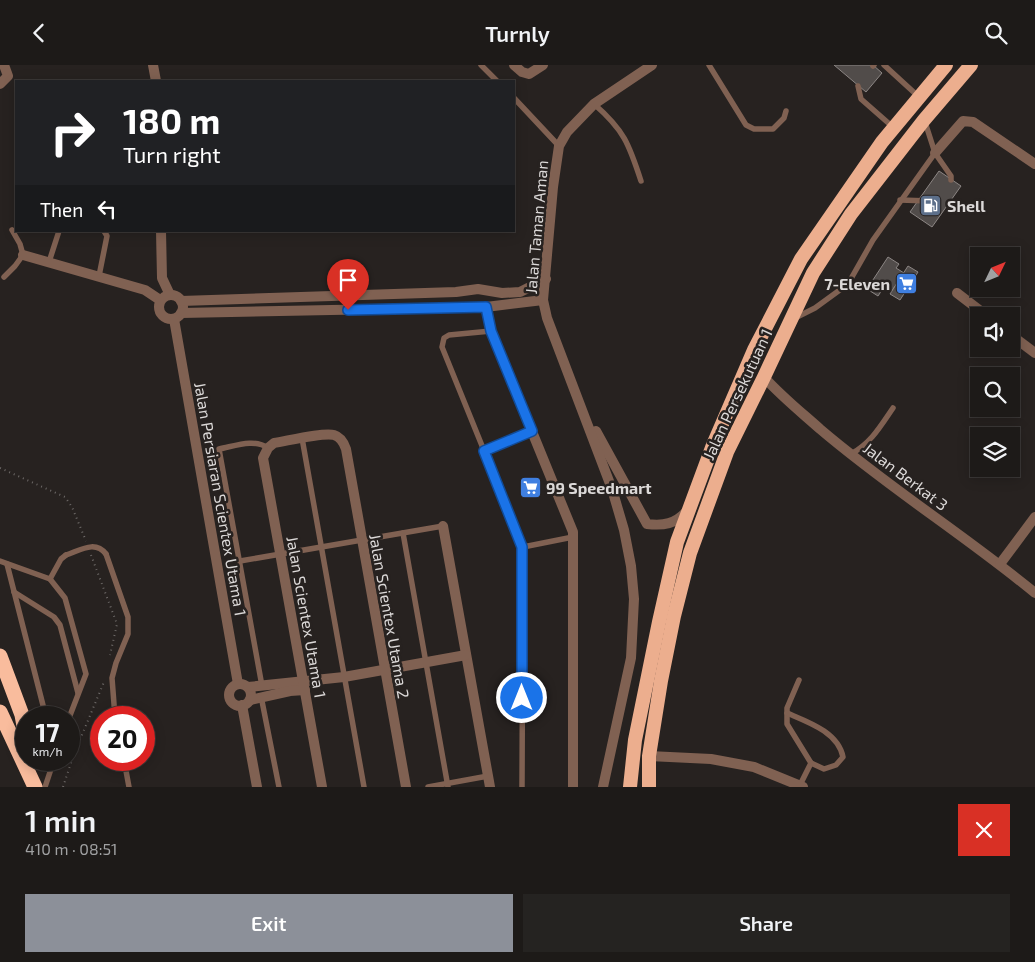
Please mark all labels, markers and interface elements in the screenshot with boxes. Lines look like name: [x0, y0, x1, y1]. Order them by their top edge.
icon: back: [25, 19, 53, 47]
icon: search: [982, 19, 1010, 47]
text: Turnly: [485, 20, 550, 46]
text: 180 m: [123, 99, 220, 141]
icon: right: [40, 100, 105, 165]
text: Turn right: [123, 141, 221, 167]
street label: Jalan Taman Aman: [521, 159, 551, 295]
fuel station icon: Shell: [919, 193, 943, 217]
icon: left: [93, 195, 121, 223]
place label: Shell: [947, 196, 986, 215]
text: Then: [40, 198, 83, 221]
north arrow: [970, 247, 1020, 297]
map controls: [970, 247, 1020, 477]
pin: [327, 259, 369, 310]
icon: arrive: [334, 266, 362, 294]
supermarket icon: 7-Eleven: [894, 271, 918, 295]
place label: 7-Eleven: [824, 274, 890, 293]
button: sound: [970, 307, 1020, 357]
street label: Jalan Persekutuan 1: [698, 326, 776, 462]
button: search: [970, 367, 1020, 417]
street label: Jalan Persiaran Scientex Utama 1: [191, 380, 251, 618]
button: layers: [970, 427, 1020, 477]
street label: Jalan Berkat 3: [860, 438, 952, 514]
supermarket icon: 99 Speedmart: [518, 475, 542, 499]
place label: 99 Speedmart: [546, 478, 652, 497]
street label: Jalan Scientex Utama 2: [366, 532, 414, 700]
street label: Jalan Scientex Utama 1: [283, 534, 331, 700]
position arrow: [495, 671, 547, 723]
speed limit sign: 20: [90, 706, 155, 771]
text: 17: [35, 717, 60, 747]
text: km/h: [33, 744, 62, 758]
text: 1 min: [25, 802, 96, 838]
button: close: [958, 804, 1010, 856]
text: 410 m · 08:51: [25, 839, 117, 858]
button: Exit: [25, 894, 513, 952]
button: Share: [523, 894, 1010, 952]

